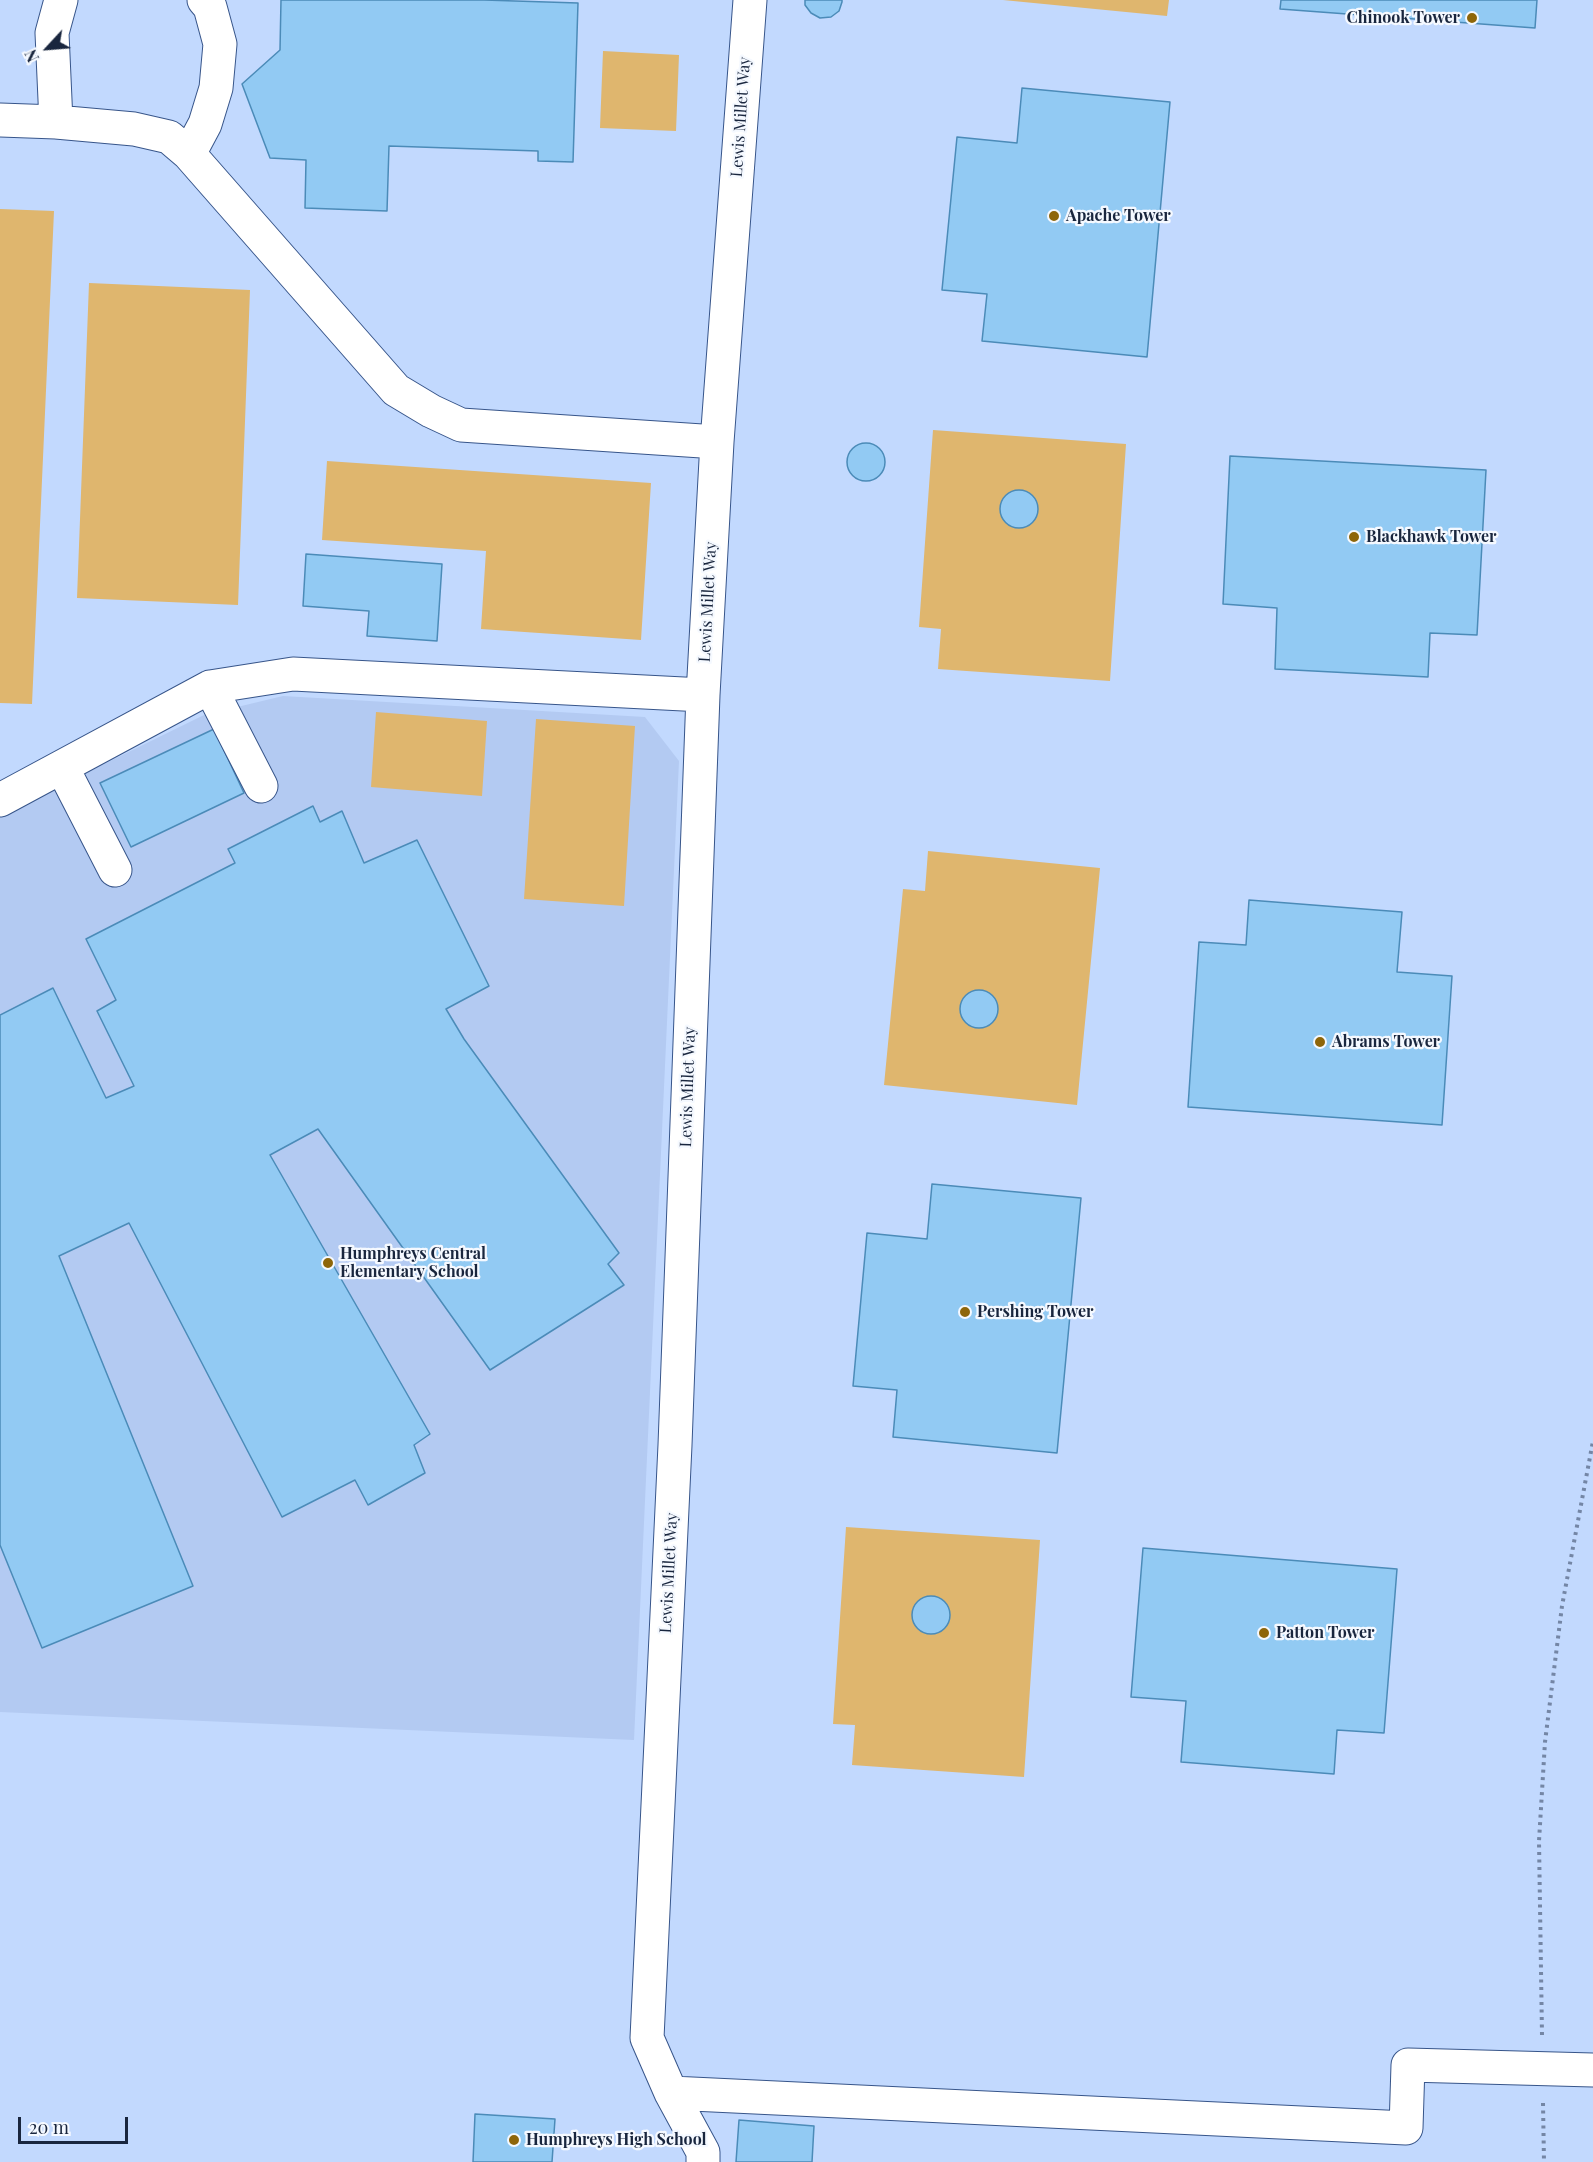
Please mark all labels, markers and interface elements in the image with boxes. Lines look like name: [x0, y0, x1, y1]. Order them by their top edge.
place label: Chinook Tower: [1346, 8, 1460, 28]
marker: Chinook Tower: [1465, 11, 1479, 25]
north arrow: [18, 18, 78, 78]
text: N: [19, 46, 43, 66]
street label: Lewis Millet Way: [727, 56, 755, 178]
place label: Apache Tower: [1066, 206, 1171, 226]
marker: Apache Tower: [1047, 209, 1061, 223]
place label: Blackhawk Tower: [1366, 527, 1497, 547]
marker: Blackhawk Tower: [1347, 530, 1361, 544]
street label: Lewis Millet Way: [695, 541, 721, 663]
street label: Lewis Millet Way: [676, 1026, 700, 1148]
place label: Abrams Tower: [1332, 1032, 1440, 1052]
marker: Abrams Tower: [1313, 1035, 1327, 1049]
place label: Humphreys Central Elementary School: [340, 1244, 486, 1282]
marker: Humphreys Central Elementary School: [321, 1256, 335, 1270]
place label: Pershing Tower: [977, 1302, 1094, 1322]
marker: Pershing Tower: [958, 1305, 972, 1319]
street label: Lewis Millet Way: [656, 1512, 682, 1634]
place label: Patton Tower: [1276, 1623, 1374, 1643]
marker: Patton Tower: [1257, 1626, 1271, 1640]
scale bar: [21, 2105, 130, 2143]
text: 20 m: [29, 2115, 69, 2139]
place label: Humphreys High School: [526, 2130, 707, 2150]
marker: Humphreys High School: [507, 2133, 521, 2147]

